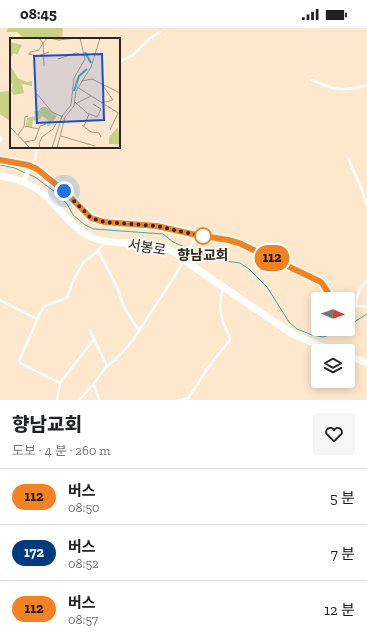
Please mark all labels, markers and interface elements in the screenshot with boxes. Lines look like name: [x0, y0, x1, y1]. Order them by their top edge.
text: 08:45: [20, 5, 57, 23]
inset map: [10, 38, 120, 148]
your location: [54, 181, 74, 201]
marker: 향남교회: [194, 227, 212, 245]
street label: 서봉로: [127, 236, 167, 259]
line badge: 112: [249, 245, 295, 271]
place label: 향남교회: [177, 247, 229, 264]
text: 112: [263, 249, 281, 266]
north arrow: [311, 292, 355, 336]
map controls: [311, 292, 355, 388]
button: layers: [311, 344, 355, 388]
text: 향남교회: [12, 413, 82, 436]
button: heart: [313, 413, 355, 455]
text: 도보 · 4 분 · 260 m: [12, 443, 111, 458]
text: 버스: [68, 482, 96, 500]
text: 112: [25, 488, 43, 505]
text: 5 분: [330, 489, 355, 507]
text: 08:50: [68, 500, 100, 515]
text: 버스: [68, 538, 96, 556]
text: 172: [24, 544, 44, 561]
text: 7 분: [331, 545, 355, 563]
text: 08:52: [68, 556, 99, 571]
text: 버스: [68, 594, 96, 612]
text: 112: [25, 600, 43, 617]
text: 12 분: [324, 601, 355, 619]
text: 08:57: [68, 612, 98, 627]

